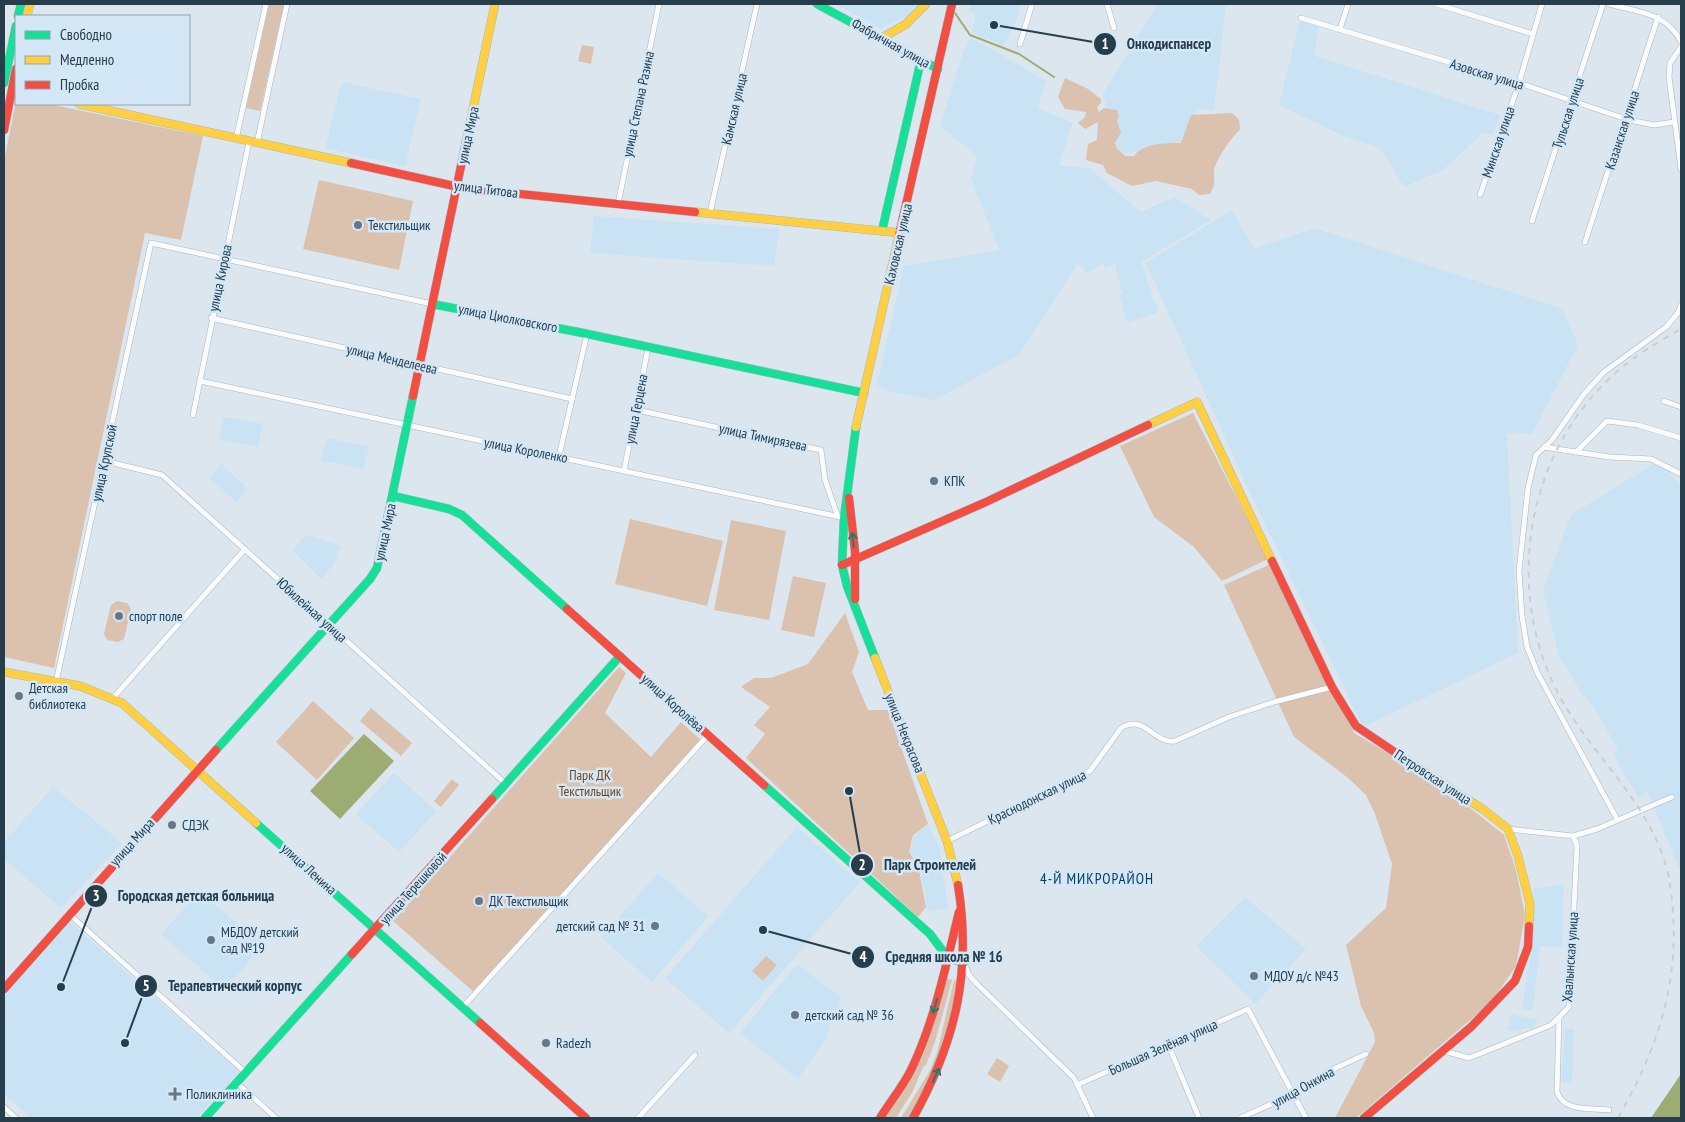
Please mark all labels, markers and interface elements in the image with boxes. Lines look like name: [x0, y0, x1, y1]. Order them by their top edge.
street label: Фабричная улица: [849, 14, 933, 72]
legend: [15, 15, 190, 105]
text: Свободно: [60, 25, 112, 44]
callout: Онкодиспансер: [1092, 29, 1221, 59]
text: 1: [1101, 34, 1109, 53]
text: Онкодиспансер: [1127, 34, 1211, 53]
street label: улица Степана Разина: [618, 49, 658, 159]
text: Медленно: [60, 50, 114, 69]
street label: Азовская улица: [1448, 54, 1526, 94]
street label: Камская улица: [717, 71, 751, 147]
text: Пробка: [60, 75, 99, 94]
street label: Тульская улица: [1548, 75, 1588, 151]
street label: Казанская улица: [1601, 88, 1643, 172]
street label: Минская улица: [1477, 104, 1519, 180]
street label: улица Мира: [453, 105, 483, 165]
street label: улица Титова: [453, 176, 519, 202]
street label: Каховская улица: [880, 202, 916, 286]
place label: Текстильщик: [368, 216, 431, 234]
marker: Текстильщик: [352, 219, 364, 231]
street label: улица Кирова: [204, 243, 236, 313]
street label: улица Циолковского: [457, 300, 559, 336]
street label: улица Менделеева: [345, 340, 439, 378]
street label: улица Герцена: [620, 372, 652, 446]
street label: улица Тимирязева: [717, 419, 809, 455]
street label: улица Крупской: [87, 423, 121, 503]
street label: улица Короленко: [483, 433, 569, 467]
place label: КПК: [944, 472, 965, 490]
marker: КПК: [928, 475, 940, 487]
street label: улица Мира: [370, 502, 400, 562]
one-way arrow: [848, 532, 858, 548]
street label: Юбилейная улица: [273, 574, 351, 646]
place label: спорт поле: [129, 607, 183, 625]
marker: спорт поле: [113, 610, 125, 622]
street label: улица Королёва: [638, 670, 708, 736]
place label: Детская библиотека: [29, 679, 86, 713]
marker: Детская библиотека: [13, 690, 25, 702]
street label: улица Некрасова: [881, 691, 929, 775]
street label: Петровская улица: [1391, 745, 1475, 809]
street label: Краснодонская улица: [985, 765, 1089, 829]
park label: Парк ДК Текстильщик: [559, 766, 622, 800]
street label: улица Мира: [106, 814, 158, 870]
place label: СДЭК: [182, 816, 209, 834]
marker: СДЭК: [166, 819, 178, 831]
street label: улица Ленина: [278, 839, 340, 899]
street label: улица Терешковой: [376, 848, 450, 928]
callout: Парк Строителей: [849, 850, 986, 880]
text: 2: [858, 855, 866, 874]
text: Парк Строителей: [884, 855, 976, 874]
district label: 4-Й МИКРОРАЙОН: [1040, 869, 1154, 888]
callout: Городская детская больница: [83, 881, 285, 911]
text: 3: [92, 886, 100, 905]
text: Городская детская больница: [118, 886, 274, 905]
place label: ДК Текстильщик: [489, 892, 569, 910]
marker: ДК Текстильщик: [473, 895, 485, 907]
street label: Хвалынская улица: [1558, 911, 1582, 1003]
place label: детский сад № 31: [556, 917, 645, 935]
marker: детский сад № 31: [649, 920, 661, 932]
place label: МБДОУ детский сад №19: [221, 923, 299, 957]
marker: МБДОУ детский сад №19: [205, 934, 217, 946]
callout: Средняя школа № 16: [850, 942, 1013, 972]
text: 4: [859, 947, 867, 966]
text: Средняя школа № 16: [885, 947, 1003, 966]
place label: МДОУ д/с №43: [1264, 967, 1339, 985]
marker: МДОУ д/с №43: [1248, 970, 1260, 982]
callout: Терапевтический корпус: [133, 971, 312, 1001]
text: 5: [142, 976, 150, 995]
text: Терапевтический корпус: [168, 976, 303, 995]
one-way arrow: [929, 998, 939, 1014]
place label: детский сад № 36: [805, 1006, 894, 1024]
marker: детский сад № 36: [789, 1009, 801, 1021]
street label: Большая Зелёная улица: [1106, 1015, 1220, 1079]
place label: Radezh: [556, 1034, 591, 1052]
marker: Radezh: [540, 1037, 552, 1049]
street label: улица Онкина: [1269, 1062, 1337, 1112]
one-way arrow: [931, 1068, 941, 1083]
place label: Поликлиника: [186, 1085, 252, 1103]
marker: Поликлиника: [168, 1087, 182, 1101]

